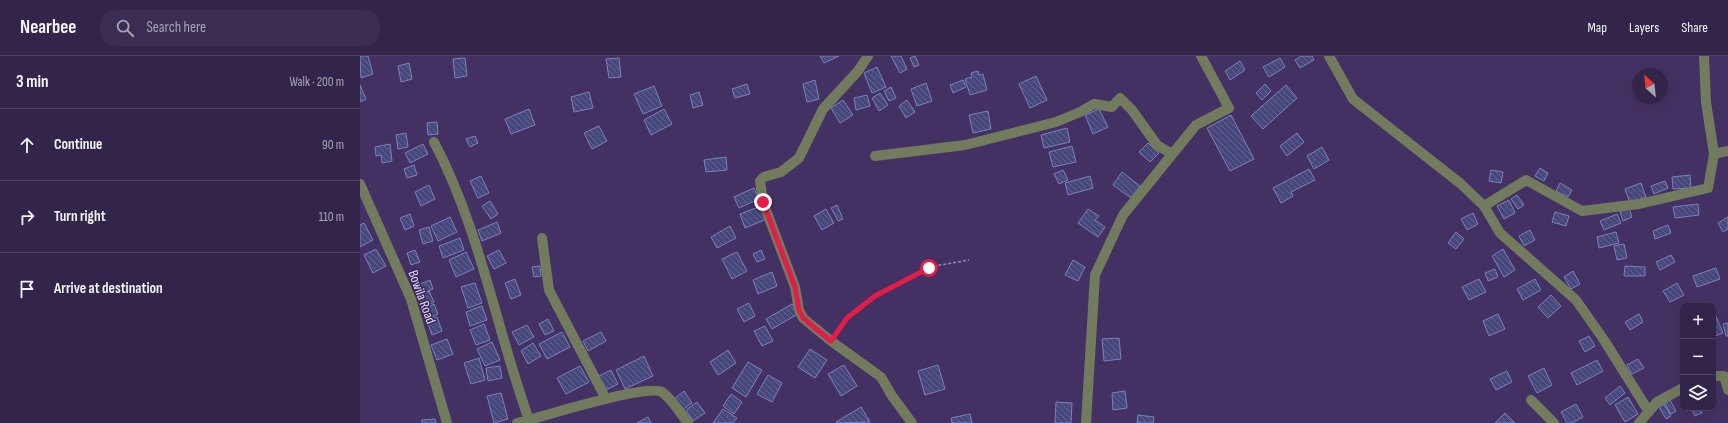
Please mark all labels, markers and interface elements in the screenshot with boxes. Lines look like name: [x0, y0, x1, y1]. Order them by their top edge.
search box: [100, 10, 380, 46]
text: Nearbee: [20, 16, 76, 39]
icon: search: [114, 17, 136, 39]
text: Search here: [146, 18, 206, 37]
text: Map: [1587, 19, 1607, 36]
text: Layers: [1629, 19, 1659, 36]
text: Share: [1681, 19, 1708, 36]
north arrow: [1632, 68, 1668, 104]
text: 3 min: [16, 72, 49, 92]
text: Walk · 200 m: [289, 74, 344, 90]
icon: ahead: [16, 134, 38, 156]
text: Continue: [54, 135, 103, 154]
text: 90 m: [322, 137, 344, 153]
route end: [754, 193, 772, 211]
icon: right: [16, 206, 38, 228]
text: Turn right: [54, 207, 106, 226]
text: 110 m: [319, 209, 344, 225]
route start: [920, 259, 938, 277]
street label: Bowila Road: [404, 268, 440, 326]
icon: arrive: [16, 278, 38, 300]
text: Arrive at destination: [54, 279, 163, 298]
map controls: [1680, 303, 1716, 411]
button: +: [1680, 303, 1716, 339]
button: −: [1680, 339, 1716, 375]
button: layers: [1680, 375, 1716, 411]

